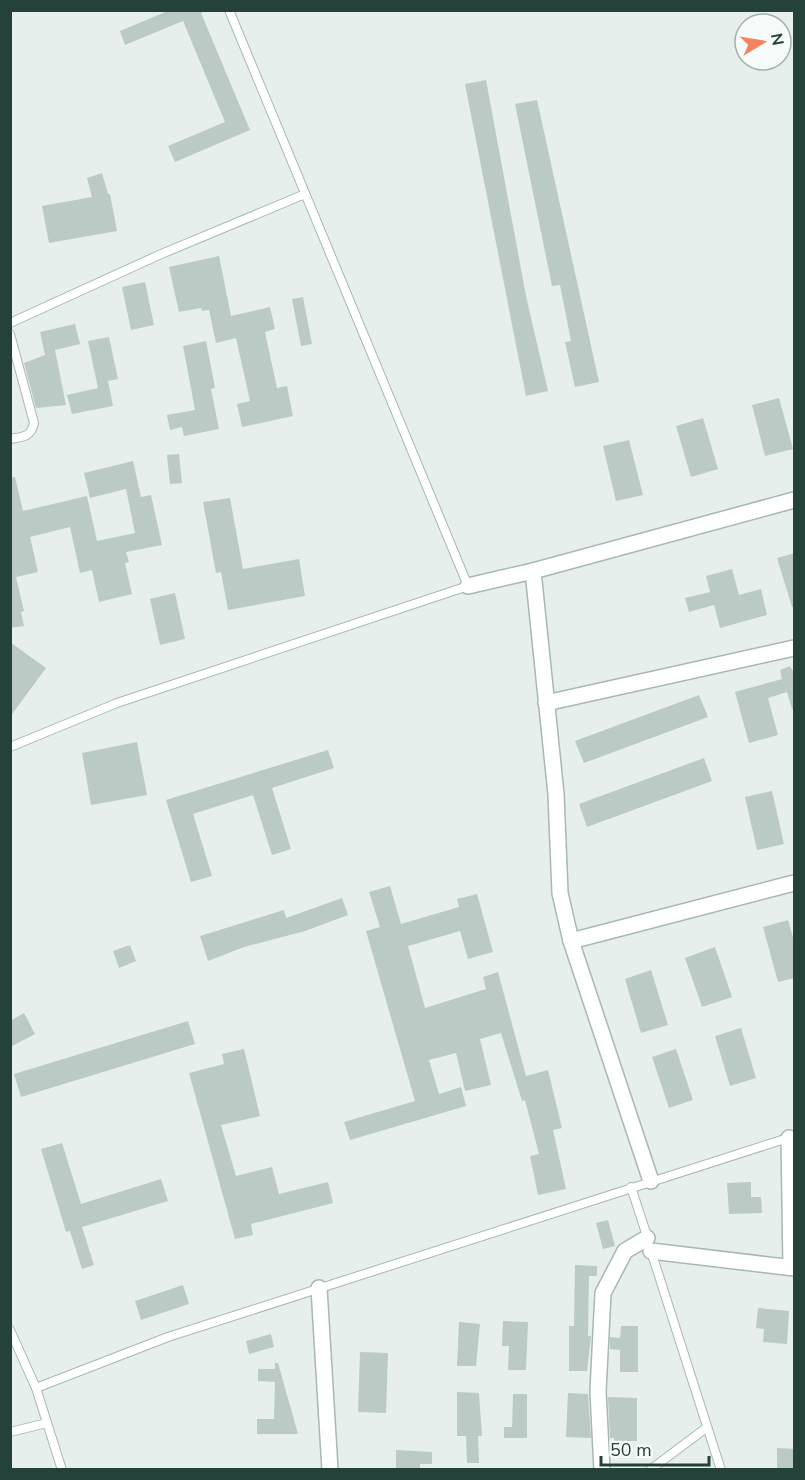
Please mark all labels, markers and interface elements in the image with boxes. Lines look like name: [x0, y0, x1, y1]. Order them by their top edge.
north arrow: [733, 12, 793, 72]
text: N: [765, 31, 789, 47]
scale bar: [601, 1429, 709, 1467]
text: 50 m: [610, 1438, 652, 1462]

